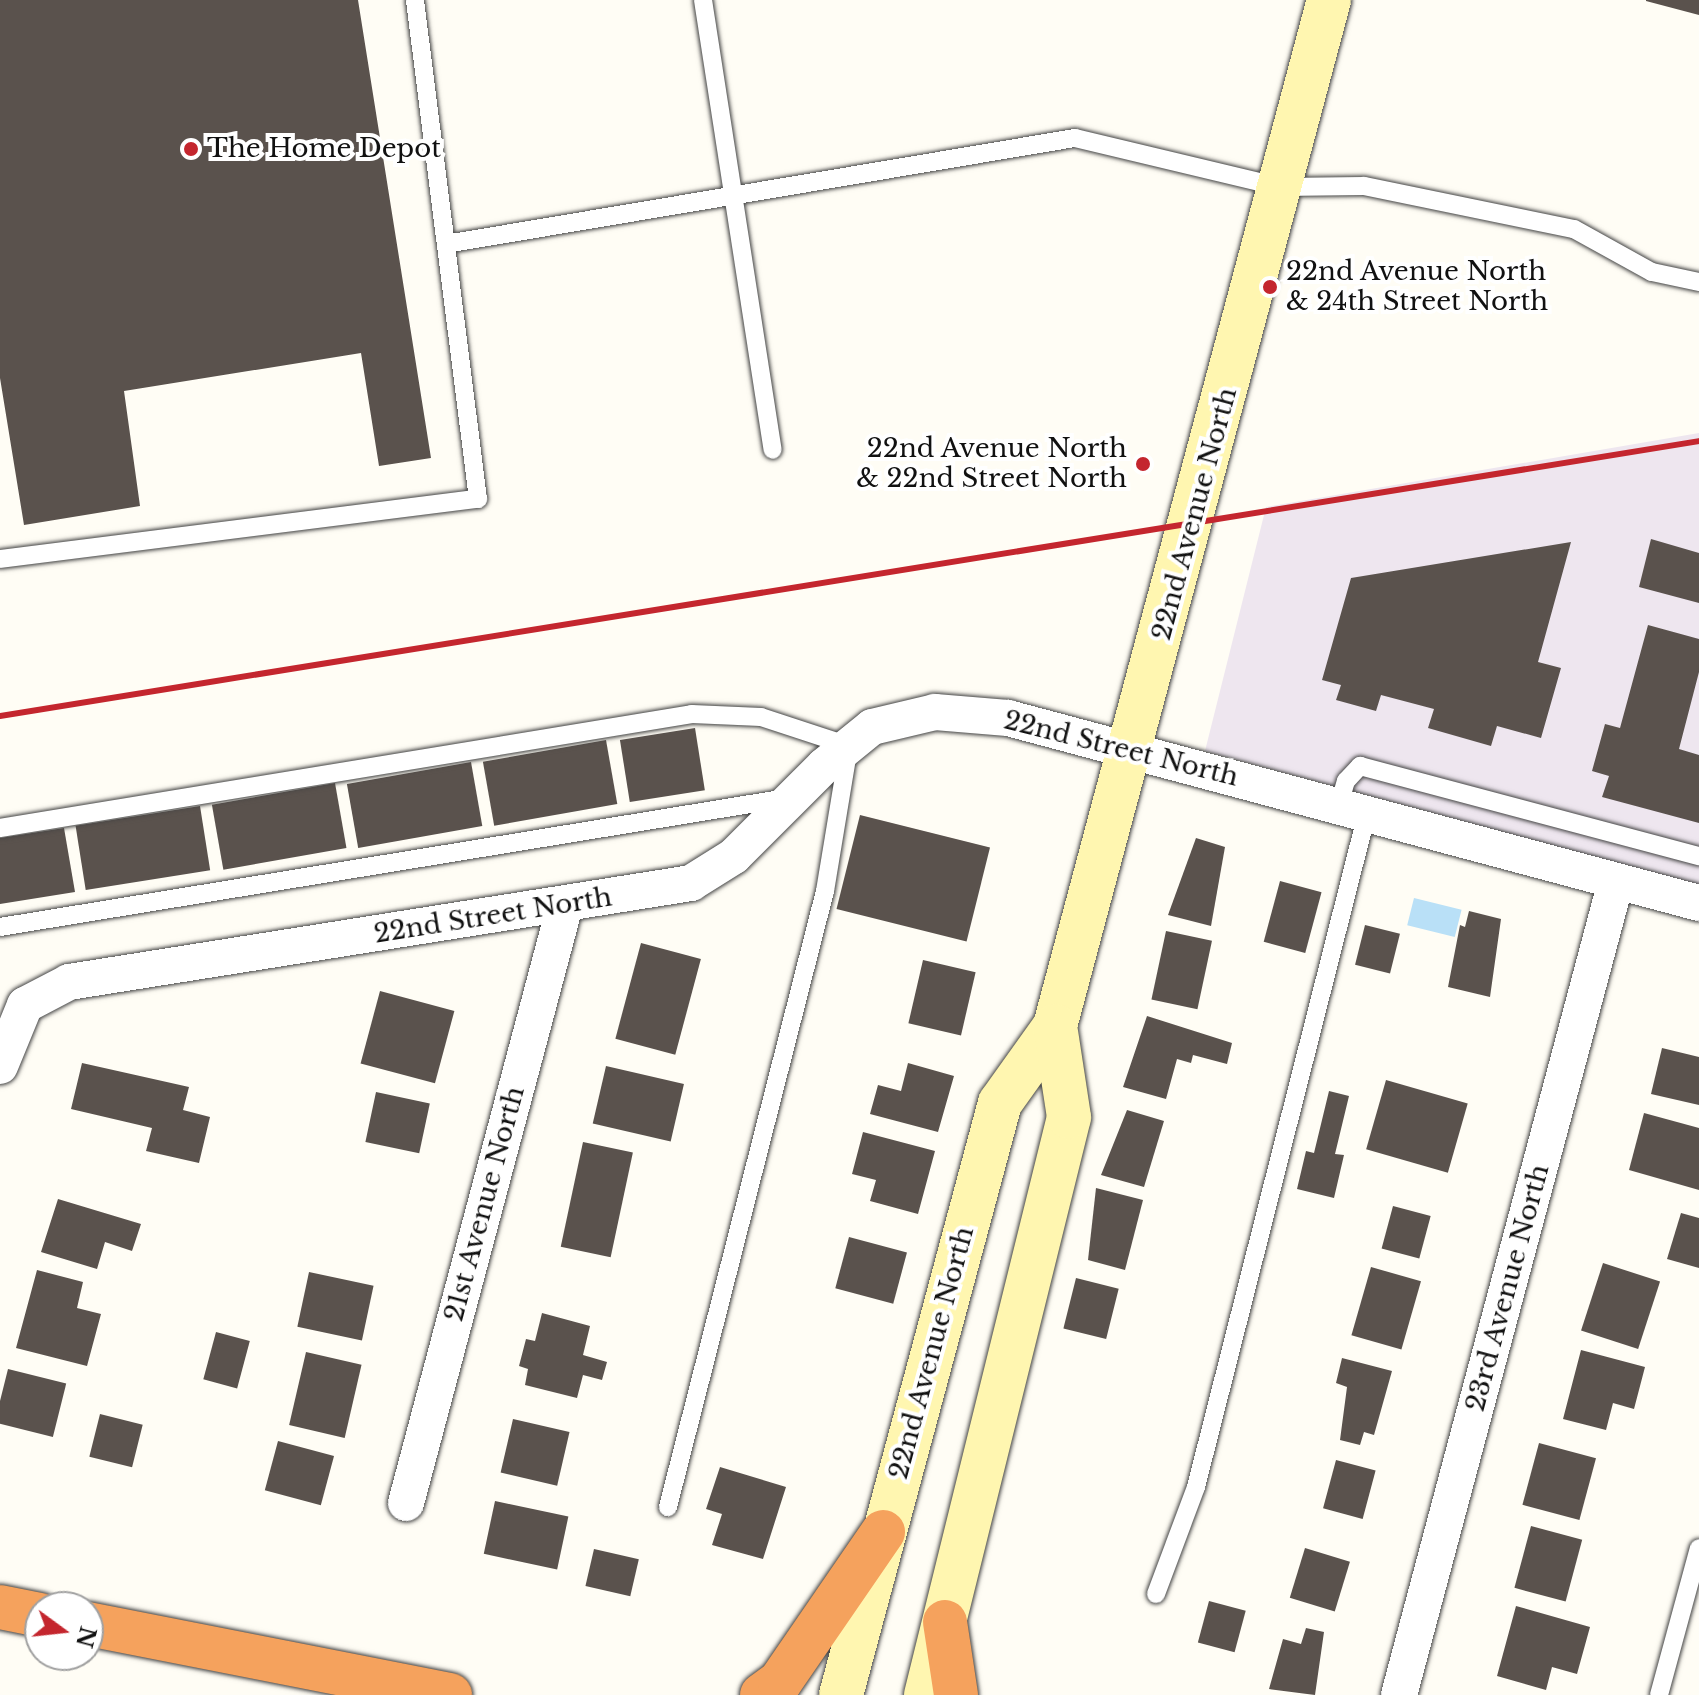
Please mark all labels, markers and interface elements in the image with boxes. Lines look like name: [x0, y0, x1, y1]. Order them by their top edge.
place label: The Home Depot: [207, 133, 441, 165]
marker: The Home Depot: [182, 140, 200, 158]
place label: 22nd Avenue North & 24th Street North: [1286, 256, 1548, 318]
marker: 22nd Avenue North & 24th Street North: [1261, 278, 1279, 296]
street label: 22nd Avenue North: [1146, 384, 1244, 644]
place label: 22nd Avenue North & 22nd Street North: [856, 433, 1127, 494]
marker: 22nd Avenue North & 22nd Street North: [1134, 455, 1152, 473]
street label: 22nd Street North: [1001, 705, 1241, 793]
street label: 22nd Street North: [372, 882, 614, 950]
street label: 21st Avenue North: [438, 1083, 532, 1325]
street label: 23rd Avenue North: [1460, 1161, 1556, 1415]
street label: 22nd Avenue North: [883, 1223, 981, 1483]
north arrow: [24, 1591, 104, 1671]
text: N: [70, 1623, 101, 1650]

